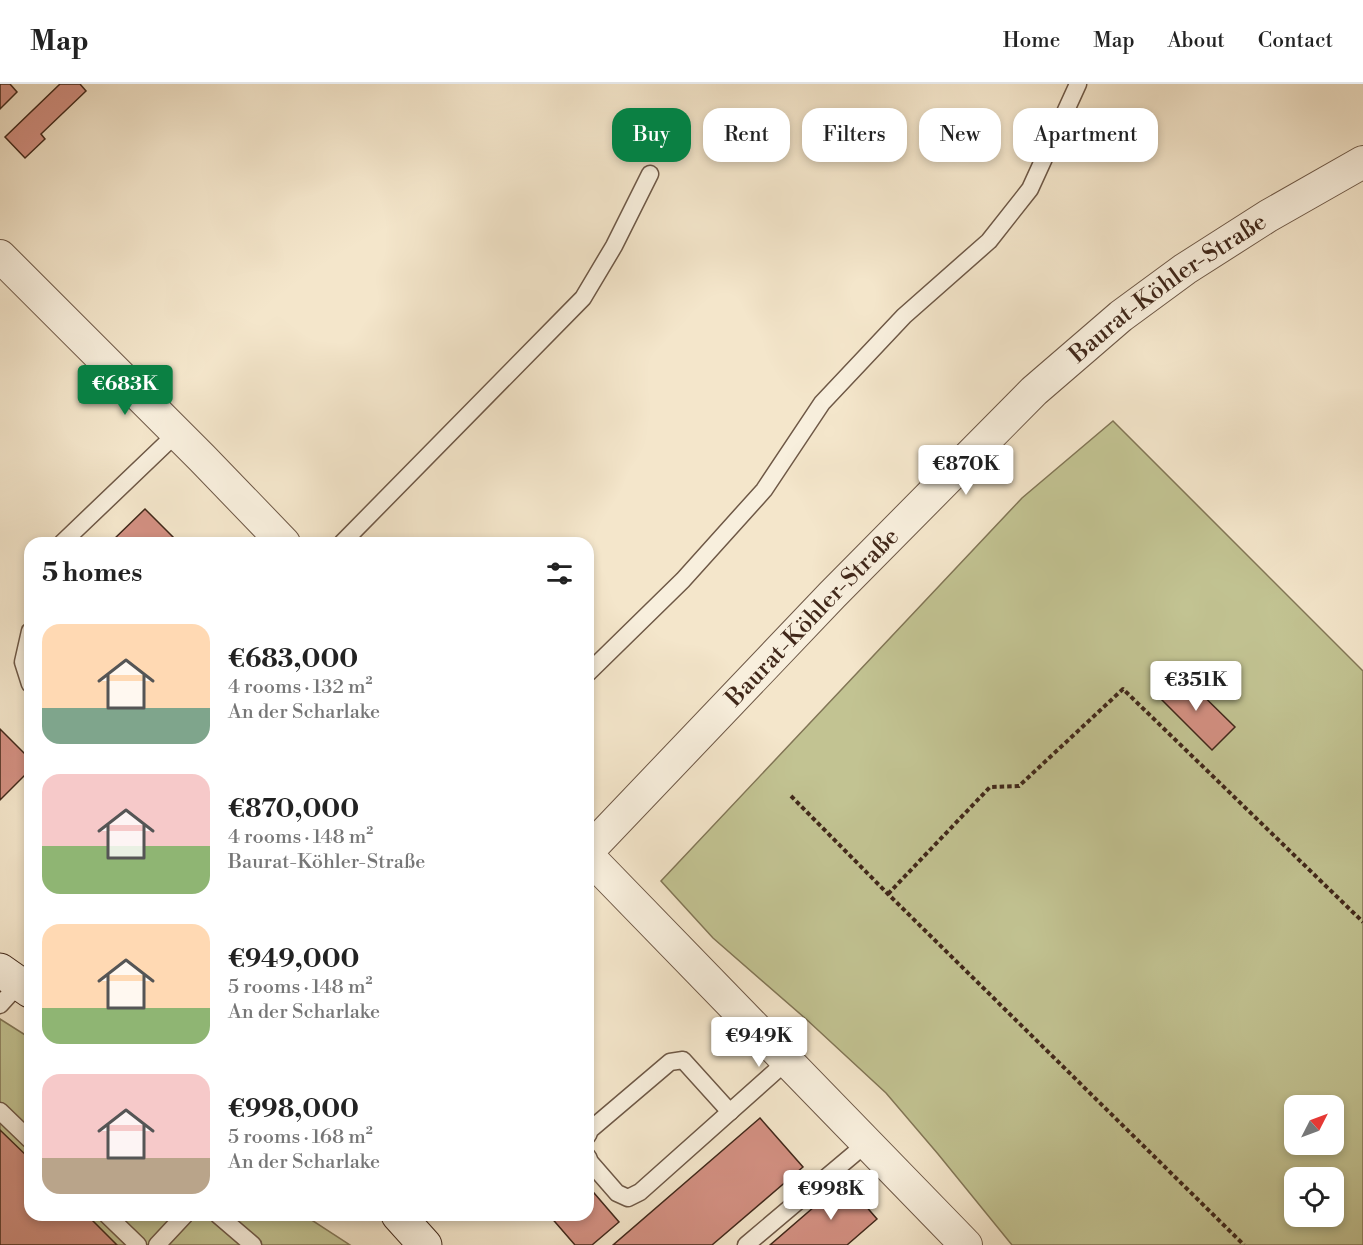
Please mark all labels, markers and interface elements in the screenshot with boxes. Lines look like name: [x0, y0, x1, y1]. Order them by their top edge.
text: Map: [30, 24, 89, 59]
text: Home: [1003, 28, 1060, 54]
text: Map: [1093, 28, 1135, 54]
text: About: [1168, 28, 1225, 54]
text: Contact: [1258, 28, 1333, 54]
chip: Buy: [612, 108, 691, 162]
chip: Rent: [703, 108, 790, 162]
chip: Filters: [802, 108, 907, 162]
chip: New: [919, 108, 1001, 162]
chip: Apartment: [1013, 108, 1158, 162]
street label: Baurat-Köhler-Straße: [1063, 207, 1272, 371]
pin: €683K: [83, 365, 167, 416]
text: €683K: [92, 372, 158, 397]
pin: €870K: [924, 445, 1008, 496]
text: €870K: [932, 452, 1000, 477]
street label: Baurat-Köhler-Straße: [719, 522, 906, 714]
text: 5 homes: [42, 557, 142, 589]
icon: filters: [543, 557, 576, 590]
text: €683,000: [228, 643, 358, 675]
icon: home: [90, 648, 162, 720]
pin: €351K: [1154, 661, 1238, 712]
text: €351K: [1164, 668, 1228, 693]
text: 4 rooms · 132 m²: [228, 675, 372, 700]
text: An der Scharlake: [228, 700, 380, 725]
text: €870,000: [228, 793, 359, 825]
icon: home: [90, 798, 162, 870]
text: 4 rooms · 148 m²: [228, 825, 373, 850]
text: Baurat-Köhler-Straße: [228, 850, 425, 875]
text: €949,000: [228, 943, 360, 975]
icon: home: [90, 948, 162, 1020]
text: 5 rooms · 148 m²: [228, 975, 372, 1000]
text: An der Scharlake: [228, 1000, 380, 1025]
pin: €949K: [717, 1017, 801, 1068]
text: €949K: [725, 1024, 793, 1049]
text: €998,000: [228, 1093, 359, 1125]
north arrow: [1284, 1095, 1344, 1155]
map controls: [1284, 1095, 1344, 1227]
icon: home: [90, 1098, 162, 1170]
text: 5 rooms · 168 m²: [228, 1125, 373, 1150]
text: An der Scharlake: [228, 1150, 380, 1175]
button: locate: [1284, 1167, 1344, 1227]
pin: €998K: [789, 1170, 873, 1221]
text: €998K: [797, 1177, 865, 1202]

